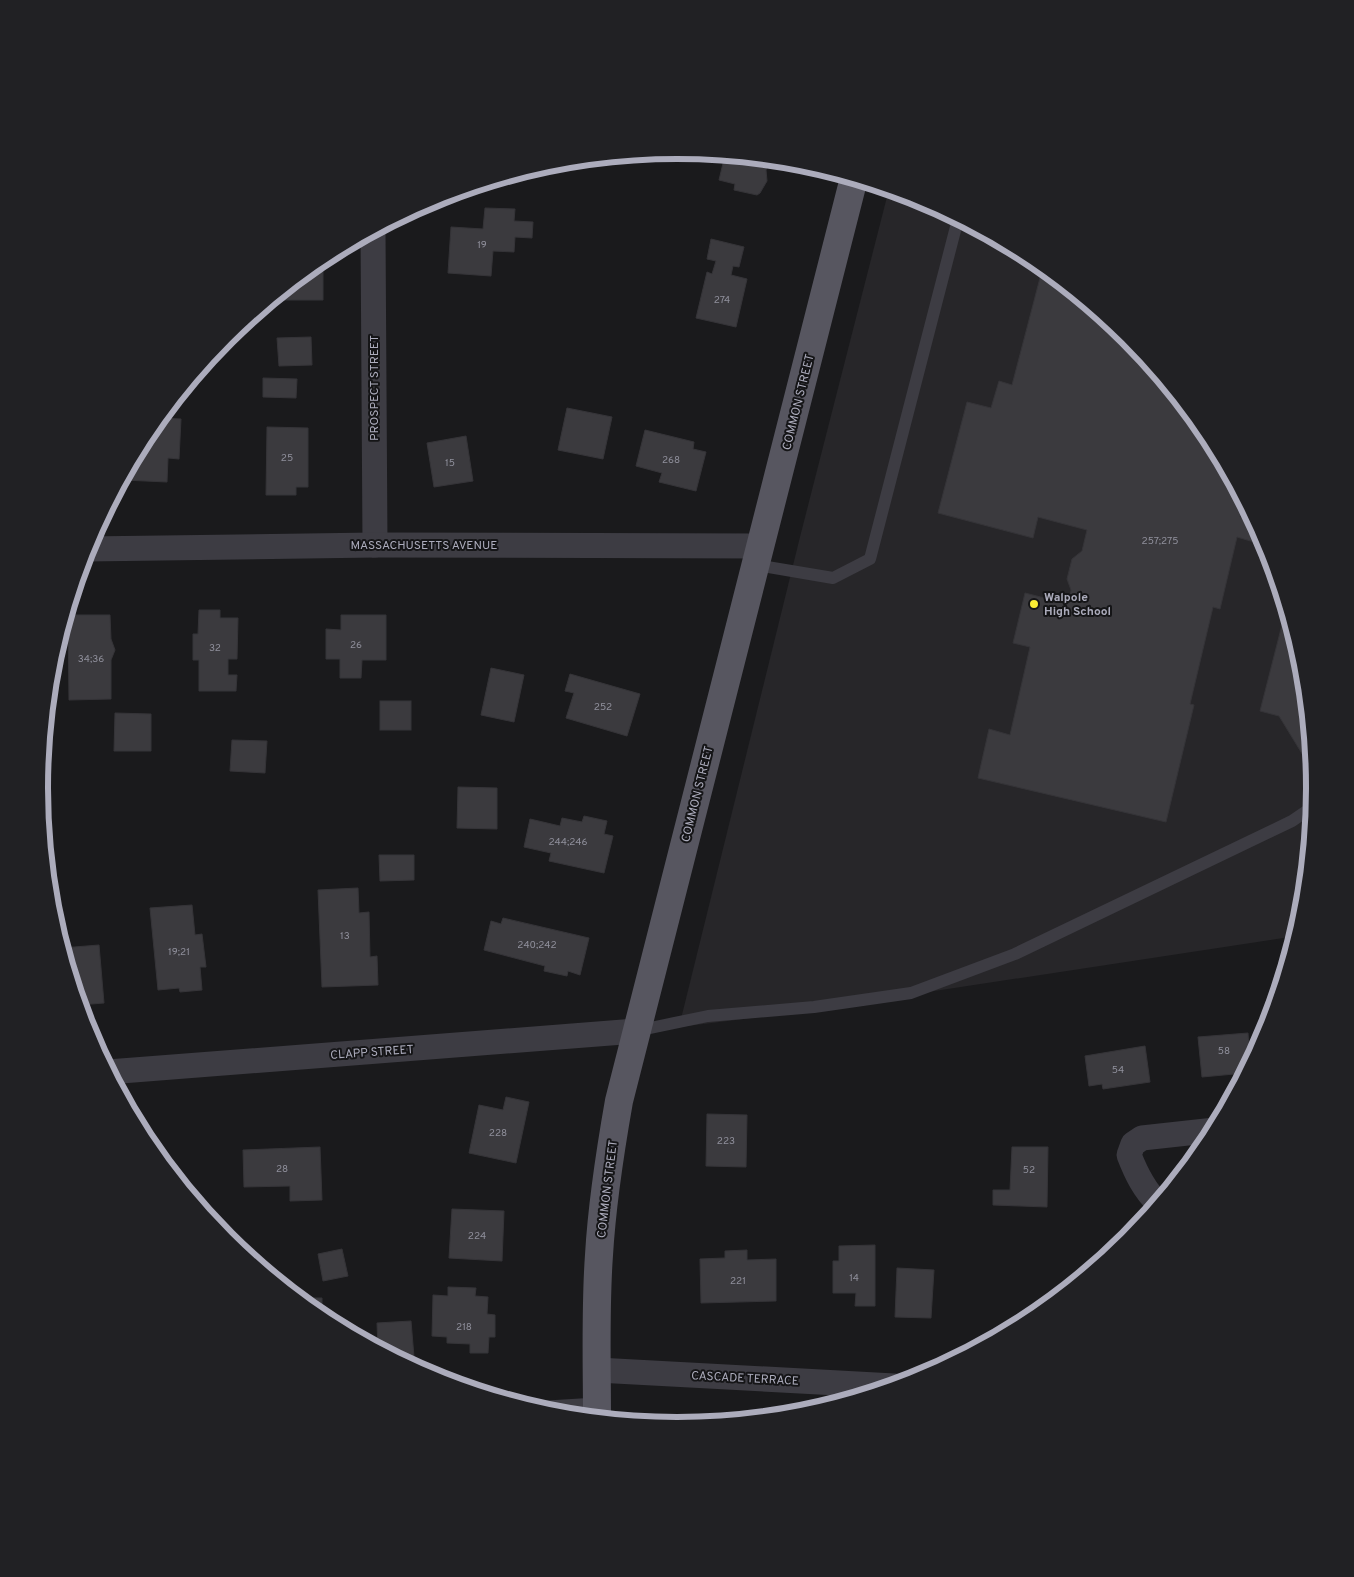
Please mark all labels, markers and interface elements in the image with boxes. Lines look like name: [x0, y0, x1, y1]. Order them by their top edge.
house number: 19: [477, 239, 487, 252]
house number: 274: [714, 294, 730, 307]
street label: PROSPECT STREET: [367, 335, 383, 441]
street label: COMMON STREET: [779, 352, 819, 452]
house number: 25: [281, 452, 293, 465]
house number: 268: [662, 454, 680, 467]
house number: 15: [445, 457, 455, 470]
house number: 257;275: [1142, 535, 1178, 548]
street label: MASSACHUSETTS AVENUE: [351, 538, 497, 554]
place label: Walpole High School: [1044, 590, 1111, 620]
marker: Walpole High School: [1028, 598, 1040, 610]
house number: 26: [350, 639, 362, 652]
house number: 32: [209, 642, 221, 655]
house number: 34;36: [78, 653, 104, 666]
house number: 252: [594, 701, 612, 714]
street label: COMMON STREET: [678, 744, 718, 844]
house number: 244;246: [549, 836, 587, 849]
house number: 13: [340, 930, 350, 943]
house number: 240;242: [517, 939, 557, 952]
house number: 19;21: [168, 946, 190, 959]
street label: CLAPP STREET: [330, 1042, 414, 1064]
house number: 58: [1218, 1045, 1230, 1058]
house number: 54: [1112, 1064, 1124, 1077]
house number: 228: [489, 1127, 507, 1140]
house number: 223: [717, 1135, 735, 1148]
street label: COMMON STREET: [594, 1139, 622, 1239]
house number: 28: [276, 1163, 288, 1176]
house number: 52: [1023, 1164, 1035, 1177]
house number: 224: [468, 1230, 486, 1243]
house number: 14: [849, 1272, 859, 1285]
house number: 221: [730, 1275, 746, 1288]
house number: 218: [456, 1321, 472, 1334]
street label: CASCADE TERRACE: [691, 1368, 799, 1390]

